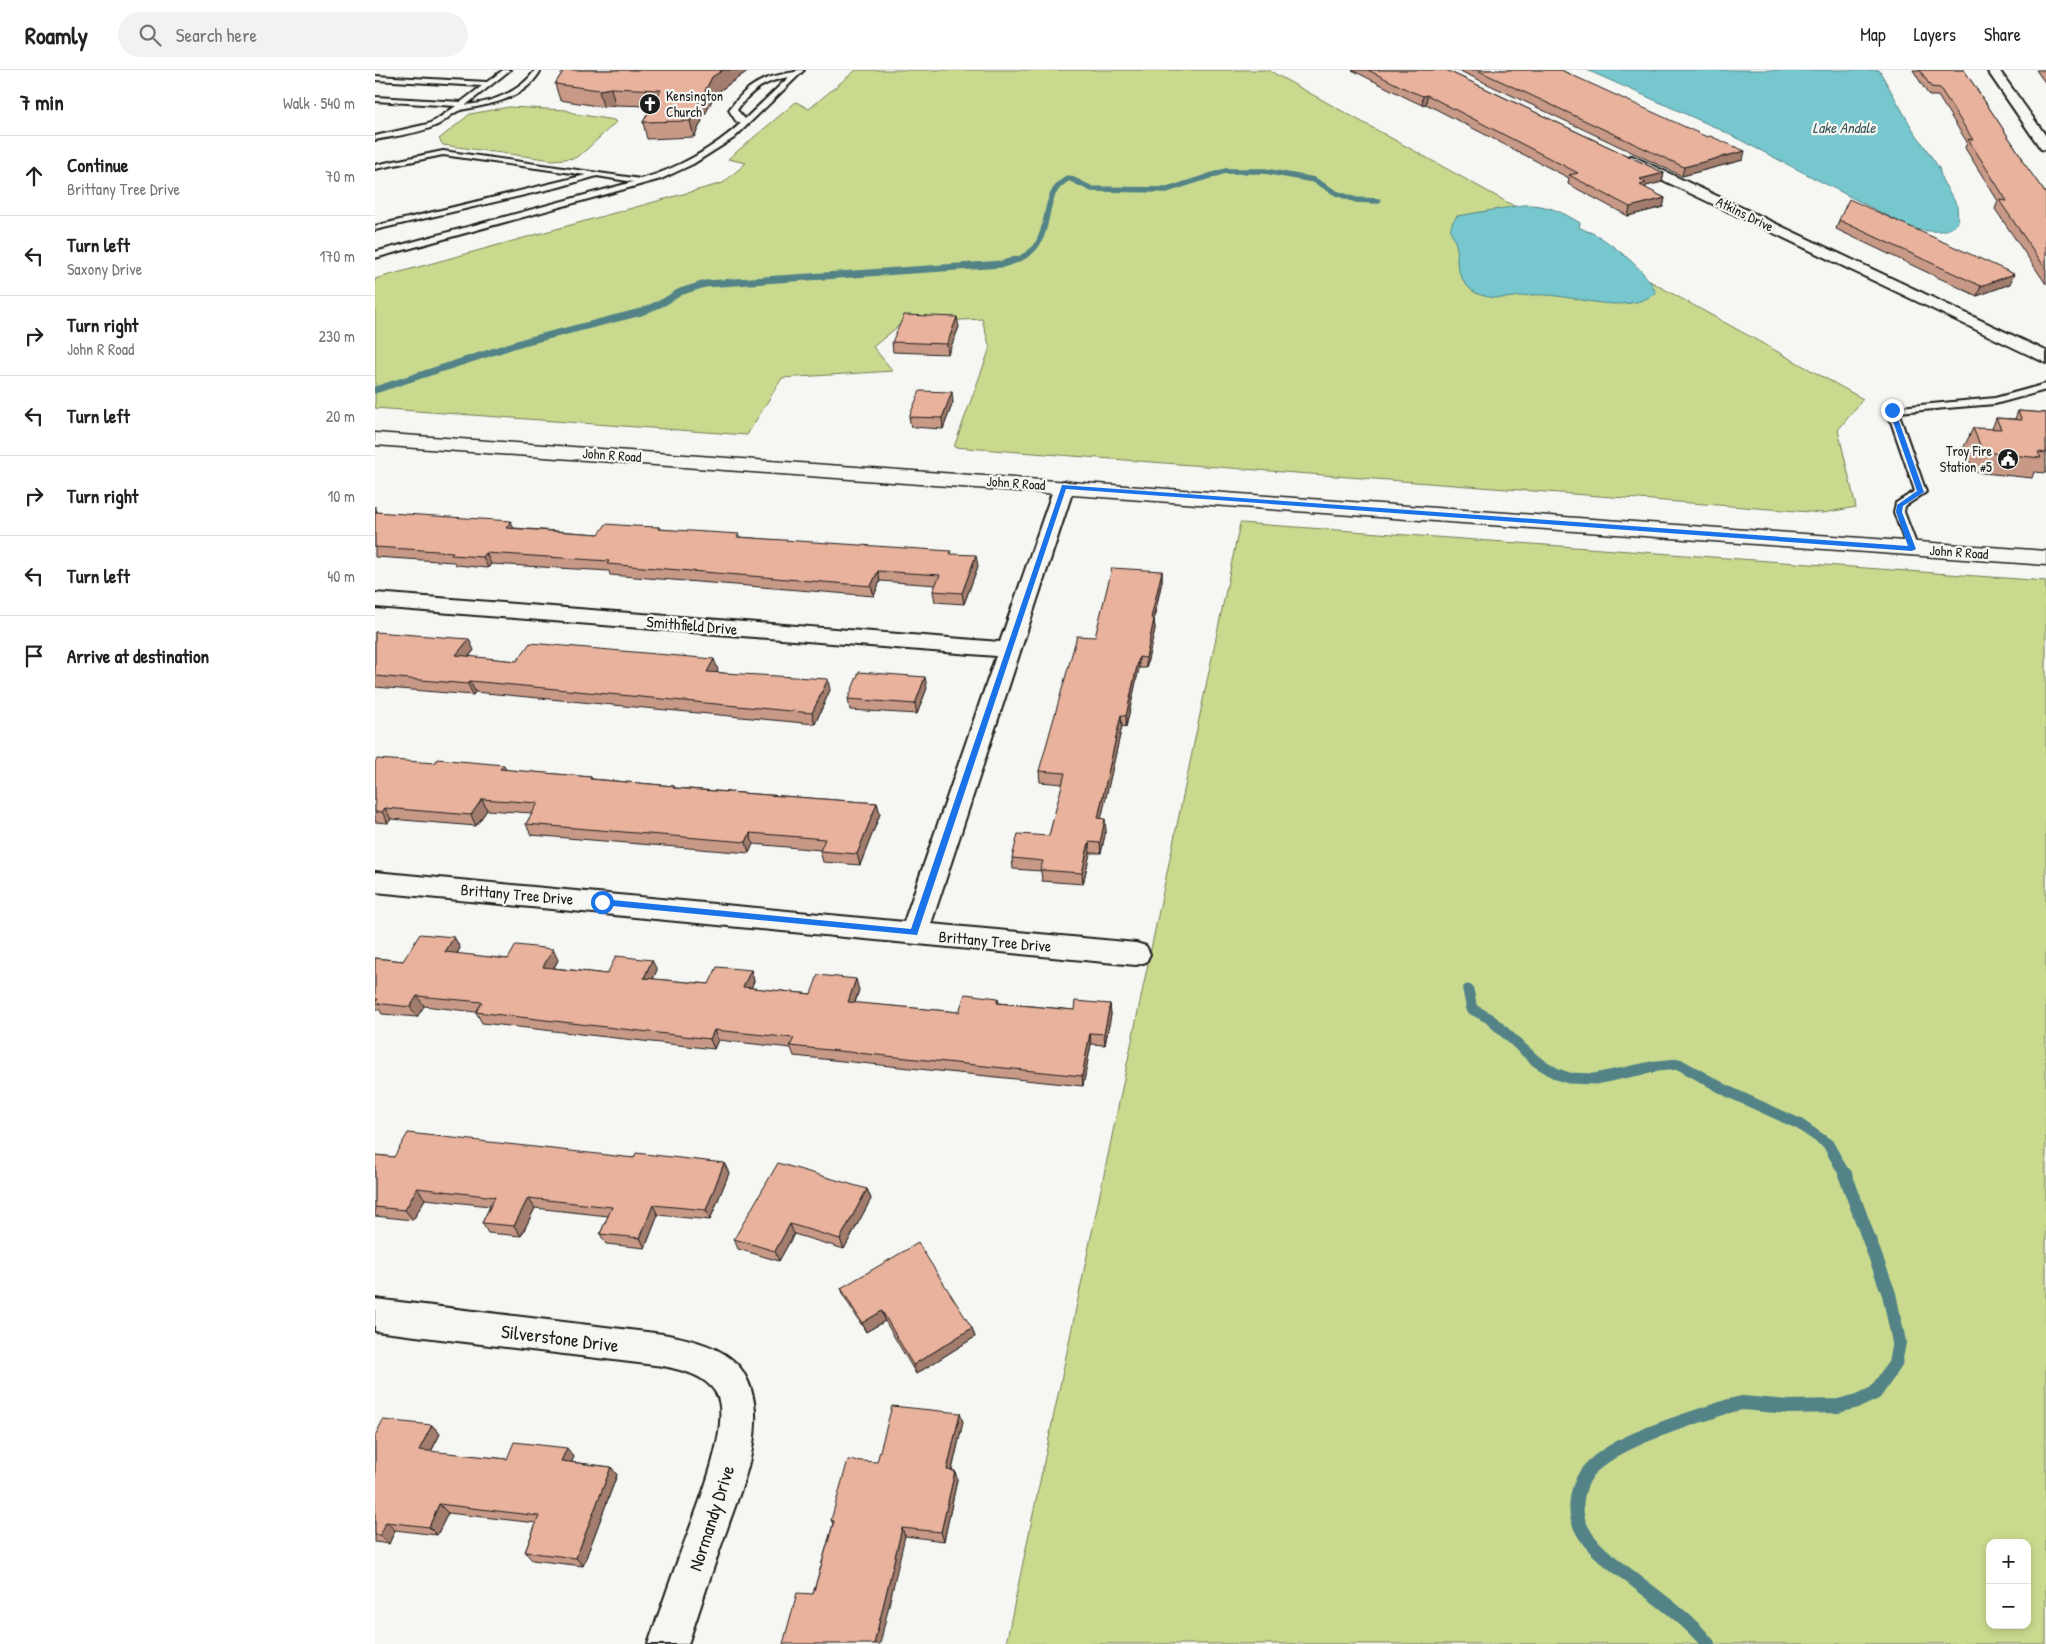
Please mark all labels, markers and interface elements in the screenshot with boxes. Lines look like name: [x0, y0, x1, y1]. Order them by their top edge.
search box: [118, 12, 468, 57]
text: Roamly: [25, 19, 88, 51]
icon: search: [136, 21, 164, 49]
text: Search here: [176, 22, 257, 48]
text: Map: [1860, 22, 1886, 47]
text: Layers: [1914, 22, 1956, 47]
text: Share: [1984, 22, 2021, 47]
place label: Kensington Church: [666, 86, 723, 121]
text: 7 min: [20, 88, 64, 117]
text: Walk · 540 m: [283, 92, 355, 114]
church icon: Kensington Church: [638, 92, 662, 116]
water label: Lake Andale: [1813, 117, 1876, 138]
text: Continue: [67, 152, 128, 178]
icon: ahead: [20, 162, 48, 190]
text: 70 m: [325, 165, 355, 187]
text: Brittany Tree Drive: [67, 178, 180, 200]
street label: Atkins Drive: [1713, 191, 1778, 236]
text: Turn left: [67, 232, 130, 258]
icon: left: [20, 242, 48, 270]
text: 170 m: [320, 245, 355, 267]
text: Saxony Drive: [67, 258, 142, 280]
text: Turn right: [67, 312, 138, 338]
icon: right: [20, 322, 48, 350]
text: 230 m: [319, 325, 355, 347]
text: John R Road: [67, 338, 134, 360]
route end: [1881, 399, 1904, 422]
icon: left: [20, 402, 48, 430]
text: Turn left: [67, 403, 130, 429]
text: 20 m: [326, 405, 355, 427]
place label: Troy Fire Station #5: [1940, 441, 1992, 476]
street label: John R Road: [582, 443, 643, 466]
public building icon: Troy Fire Station #5: [1996, 447, 2020, 471]
street label: John R Road: [986, 471, 1047, 494]
icon: right: [20, 482, 48, 510]
text: Turn right: [67, 483, 138, 509]
text: 10 m: [327, 485, 355, 507]
street label: John R Road: [1929, 540, 1990, 563]
icon: left: [20, 562, 48, 590]
text: Turn left: [67, 563, 130, 589]
text: 40 m: [327, 565, 355, 587]
street label: Smithfield Drive: [646, 610, 739, 640]
icon: arrive: [20, 642, 48, 670]
text: Arrive at destination: [67, 643, 209, 669]
street label: Brittany Tree Drive: [460, 878, 575, 910]
route start: [591, 891, 614, 914]
street label: Brittany Tree Drive: [938, 925, 1053, 957]
street label: Silverstone Drive: [500, 1318, 621, 1358]
street label: Normandy Drive: [682, 1461, 740, 1574]
map controls: [1986, 1539, 2031, 1629]
button: +: [1986, 1539, 2031, 1584]
button: −: [1986, 1584, 2031, 1629]

